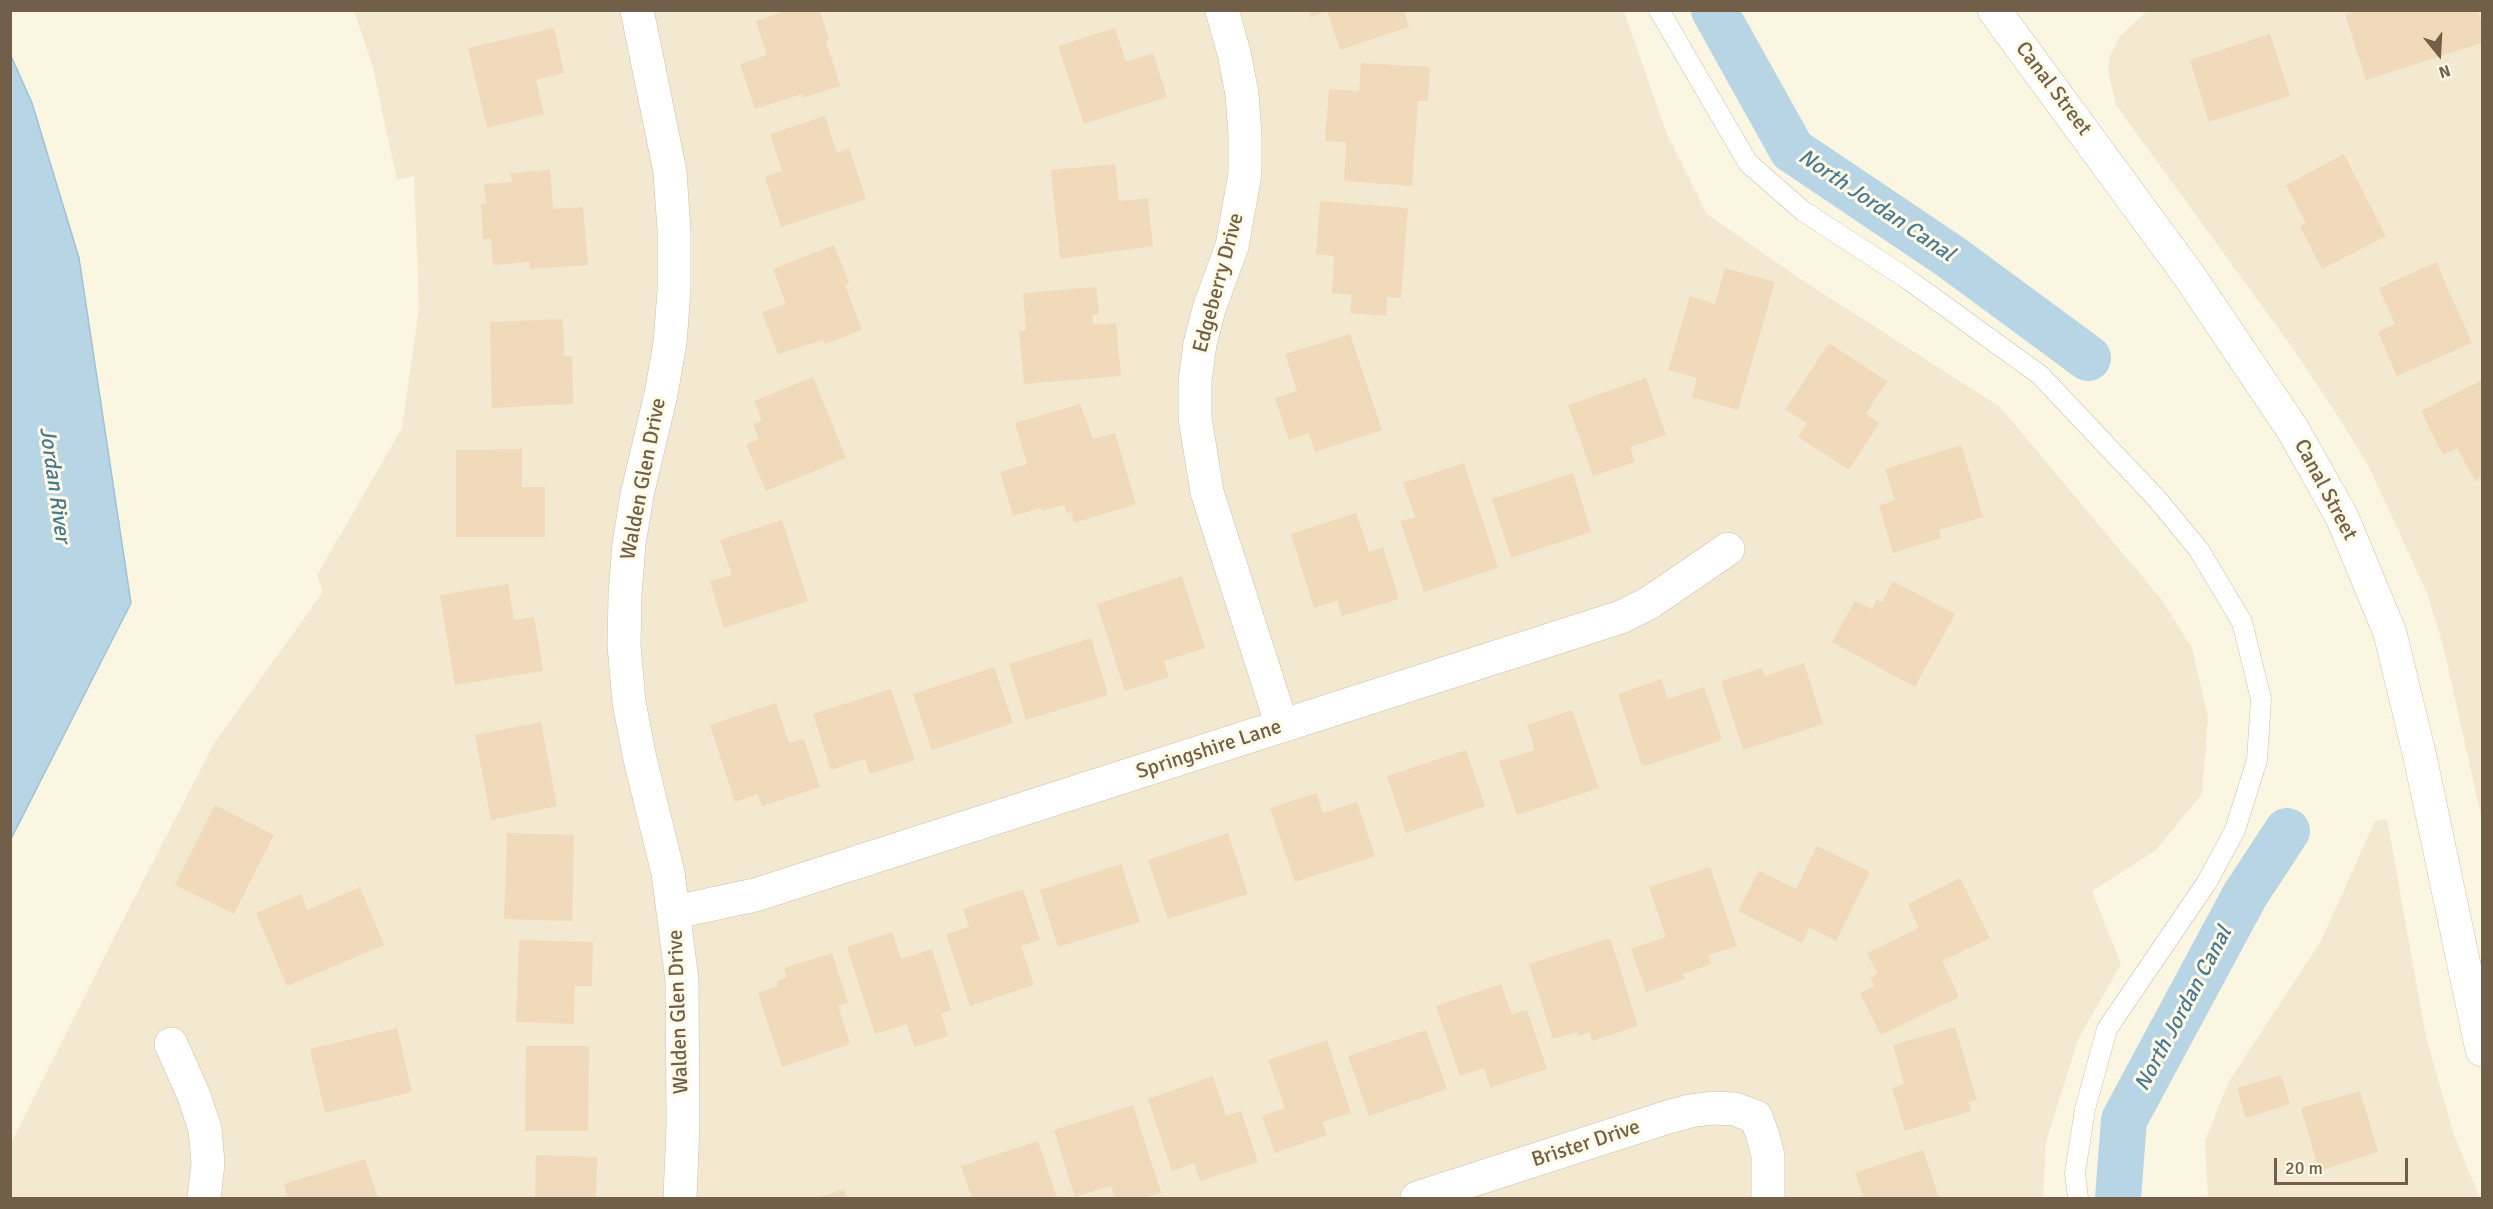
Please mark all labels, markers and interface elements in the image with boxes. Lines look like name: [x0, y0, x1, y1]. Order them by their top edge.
north arrow: [2409, 24, 2469, 84]
street label: Canal Street: [2010, 37, 2096, 141]
text: N: [2436, 60, 2453, 82]
water label: North Jordan Canal: [1793, 144, 1959, 268]
street label: Edgeberry Drive: [1188, 210, 1250, 356]
street label: Walden Glen Drive: [616, 396, 672, 562]
water label: Jordan River: [33, 425, 75, 545]
street label: Canal Street: [2288, 435, 2362, 545]
street label: Springshire Lane: [1133, 715, 1285, 785]
water label: North Jordan Canal: [2130, 922, 2238, 1096]
street label: Walden Glen Drive: [664, 929, 694, 1095]
street label: Brister Drive: [1529, 1115, 1643, 1173]
scale bar: [2277, 1146, 2410, 1184]
text: 20 m: [2285, 1157, 2323, 1179]

